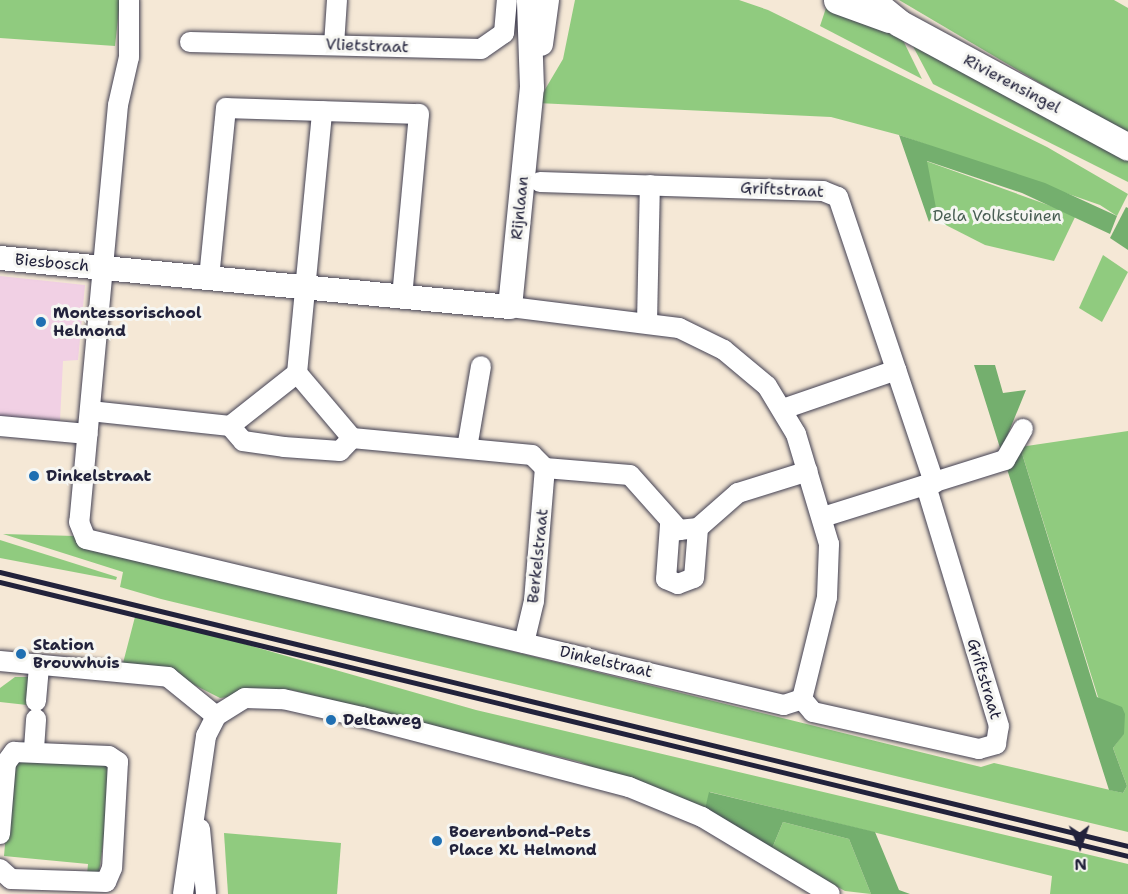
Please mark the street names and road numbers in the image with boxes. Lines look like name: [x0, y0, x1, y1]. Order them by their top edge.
street label: Vlietstraat: [325, 35, 409, 57]
street label: Rivierensingel: [960, 50, 1064, 118]
street label: Rijnlaan: [507, 175, 533, 241]
street label: Griftstraat: [740, 178, 824, 202]
street label: Biesbosch: [14, 250, 90, 276]
street label: Berkelstraat: [523, 508, 553, 604]
street label: Griftstraat: [963, 636, 1005, 722]
street label: Dinkelstraat: [558, 642, 654, 682]

